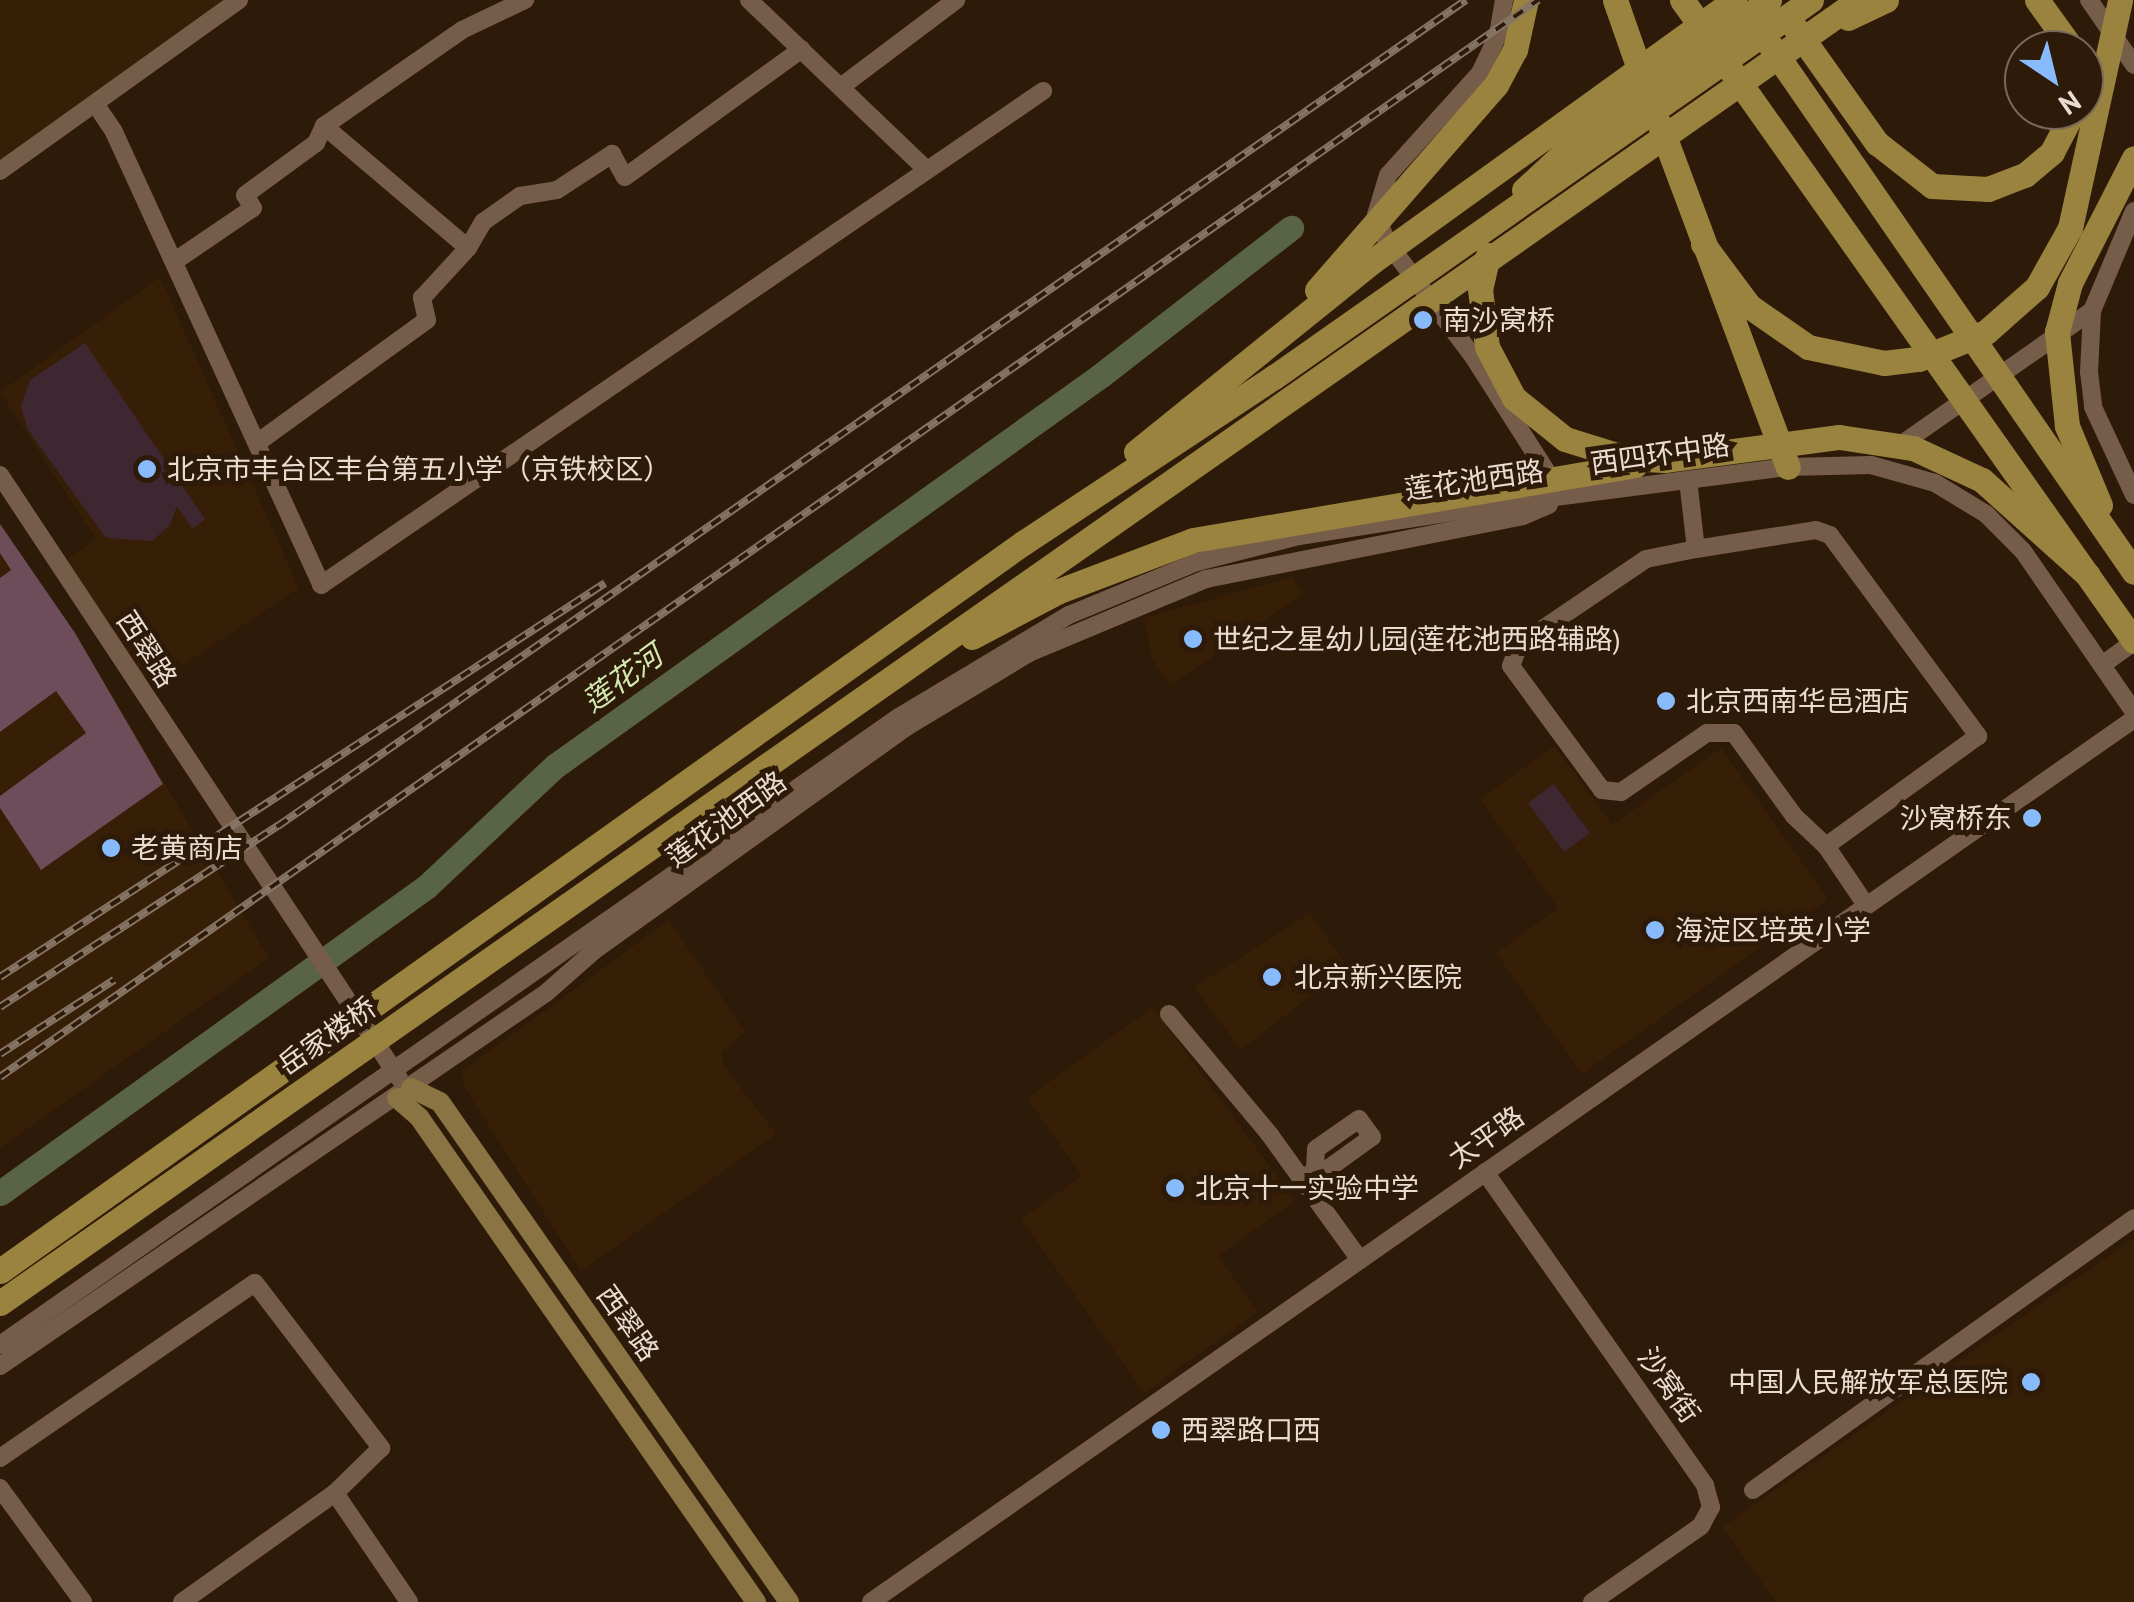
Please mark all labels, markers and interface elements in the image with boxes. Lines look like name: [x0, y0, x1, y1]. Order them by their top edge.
north arrow: [2004, 30, 2104, 130]
text: N: [2052, 83, 2088, 124]
place label: 南沙窝桥: [1443, 303, 1555, 337]
marker: 南沙窝桥: [1412, 309, 1434, 331]
street label: 西四环中路: [1588, 428, 1732, 480]
place label: 北京市丰台区丰台第五小学（京铁校区）: [167, 452, 671, 486]
street label: 莲花池西路: [1402, 454, 1546, 506]
marker: 北京市丰台区丰台第五小学（京铁校区）: [136, 458, 158, 480]
street label: 西翠路: [110, 605, 184, 693]
place label: 世纪之星幼儿园(莲花池西路辅路): [1213, 622, 1621, 656]
marker: 世纪之星幼儿园(莲花池西路辅路): [1182, 628, 1204, 650]
water label: 莲花河: [575, 637, 669, 719]
place label: 北京西南华邑酒店: [1686, 684, 1910, 718]
marker: 北京西南华邑酒店: [1655, 690, 1677, 712]
street label: 莲花池西路: [659, 764, 793, 874]
place label: 沙窝桥东: [1900, 801, 2012, 835]
marker: 沙窝桥东: [2021, 807, 2043, 829]
place label: 老黄商店: [131, 831, 243, 865]
marker: 老黄商店: [100, 837, 122, 859]
place label: 海淀区培英小学: [1675, 913, 1871, 947]
marker: 海淀区培英小学: [1644, 919, 1666, 941]
place label: 北京新兴医院: [1294, 960, 1462, 994]
marker: 北京新兴医院: [1259, 964, 1285, 990]
street label: 岳家楼桥: [271, 990, 383, 1082]
street label: 太平路: [1442, 1099, 1530, 1175]
place label: 北京十一实验中学: [1195, 1171, 1419, 1205]
marker: 北京十一实验中学: [1164, 1177, 1186, 1199]
street label: 西翠路: [590, 1279, 666, 1367]
street label: 沙窝街: [1631, 1341, 1707, 1429]
place label: 中国人民解放军总医院: [1728, 1365, 2008, 1399]
marker: 中国人民解放军总医院: [2018, 1369, 2044, 1395]
place label: 西翠路口西: [1181, 1413, 1321, 1447]
marker: 西翠路口西: [1150, 1419, 1172, 1441]

